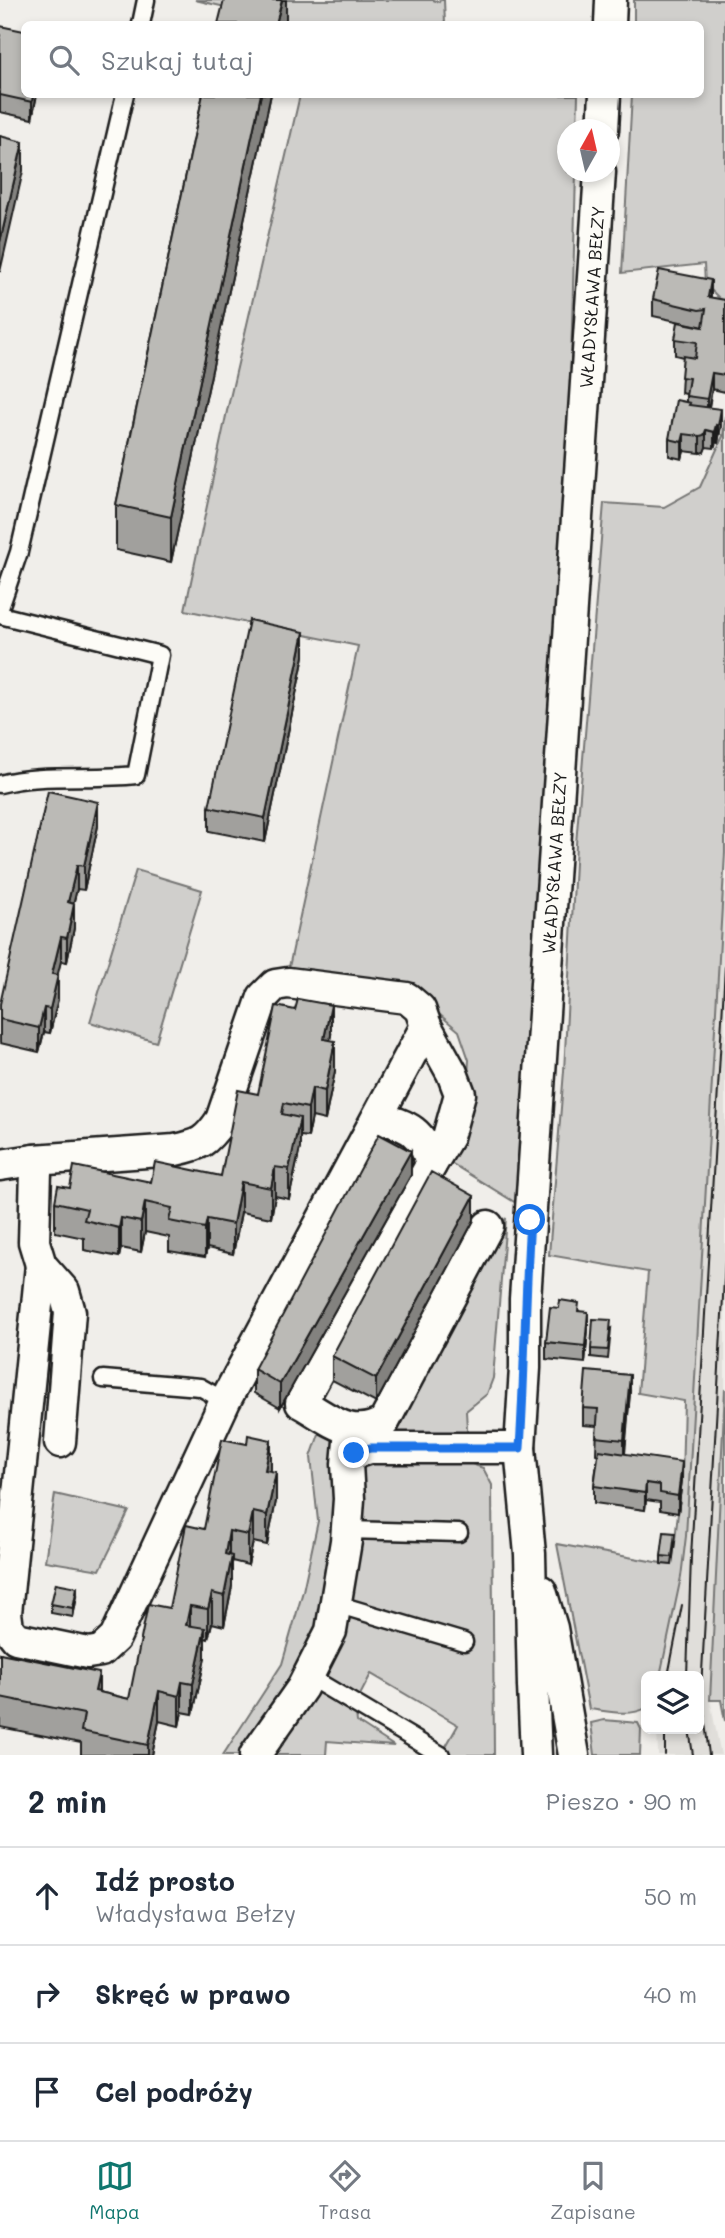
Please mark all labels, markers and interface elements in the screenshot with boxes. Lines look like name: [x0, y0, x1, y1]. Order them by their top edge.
search box: [21, 21, 704, 98]
icon: search: [45, 41, 83, 79]
text: Szukaj tutaj: [101, 43, 253, 77]
north arrow: [557, 119, 620, 182]
street label: WŁADYSŁAWA BEŁZY: [574, 205, 610, 389]
street label: WŁADYSŁAWA BEŁZY: [536, 771, 572, 955]
route start: [514, 1204, 545, 1235]
route end: [338, 1437, 369, 1468]
map controls: [641, 1671, 704, 1734]
button: layers: [641, 1671, 704, 1734]
text: 2 min: [28, 1781, 107, 1821]
text: Pieszo · 90 m: [546, 1786, 697, 1816]
text: Idź prosto: [95, 1864, 235, 1898]
icon: ahead: [28, 1877, 66, 1915]
text: 50 m: [644, 1881, 697, 1911]
text: Władysława Bełzy: [95, 1898, 296, 1928]
icon: right: [28, 1975, 66, 2013]
text: Skręć w prawo: [95, 1977, 290, 2011]
text: 40 m: [644, 1979, 697, 2009]
icon: arrive: [28, 2073, 66, 2111]
text: Cel podróży: [95, 2075, 253, 2109]
tab: Mapa: [89, 2157, 140, 2224]
tab: Trasa: [318, 2157, 372, 2224]
tab: Zapisane: [550, 2157, 636, 2224]

